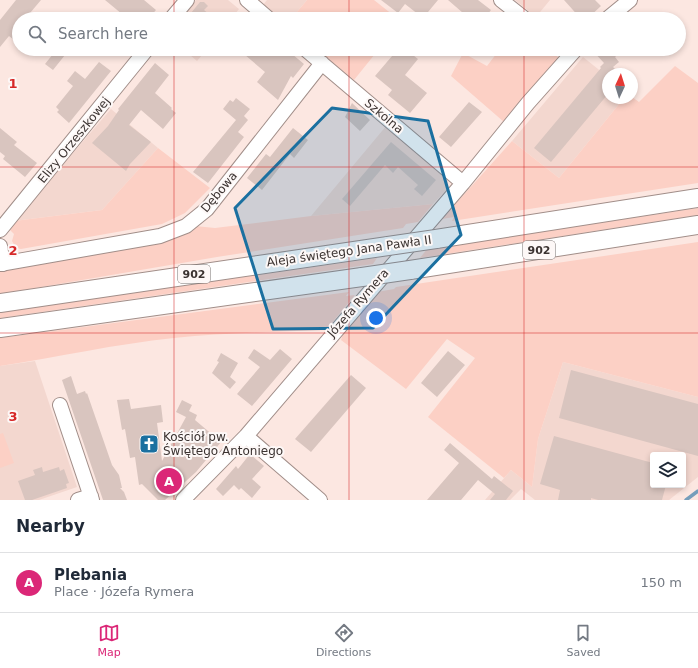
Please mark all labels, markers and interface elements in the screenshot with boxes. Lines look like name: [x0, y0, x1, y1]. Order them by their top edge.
search box: [12, 12, 686, 56]
icon: search: [26, 23, 48, 45]
text: Search here: [58, 25, 148, 43]
north arrow: [602, 68, 638, 104]
text: 1: [8, 76, 18, 91]
street label: Elizy Orzeszkowej: [35, 94, 113, 186]
street label: Szkolna: [362, 96, 406, 136]
street label: Dębowa: [198, 169, 240, 215]
street label: Aleja świętego Jana Pawła II: [266, 232, 432, 270]
road number: 902: [523, 241, 555, 259]
text: 2: [8, 243, 18, 258]
road number: 902: [178, 265, 210, 283]
street label: Józefa Rymera: [324, 266, 392, 341]
your location: [366, 308, 386, 328]
text: 3: [8, 409, 18, 424]
place label: Kościół pw. Świętego Antoniego: [163, 430, 283, 458]
church icon: Kościół pw. Świętego Antoniego: [138, 433, 160, 455]
map controls: [650, 452, 686, 488]
button: layers: [650, 452, 686, 488]
pin: A: [156, 466, 182, 496]
text: Nearby: [16, 516, 85, 536]
text: Plebania: [54, 566, 127, 584]
text: A: [24, 575, 34, 590]
text: 150 m: [640, 575, 682, 590]
text: Place · Józefa Rymera: [54, 584, 194, 599]
tab: Map: [98, 622, 121, 659]
tab: Directions: [316, 622, 371, 659]
tab: Saved: [566, 622, 600, 659]

